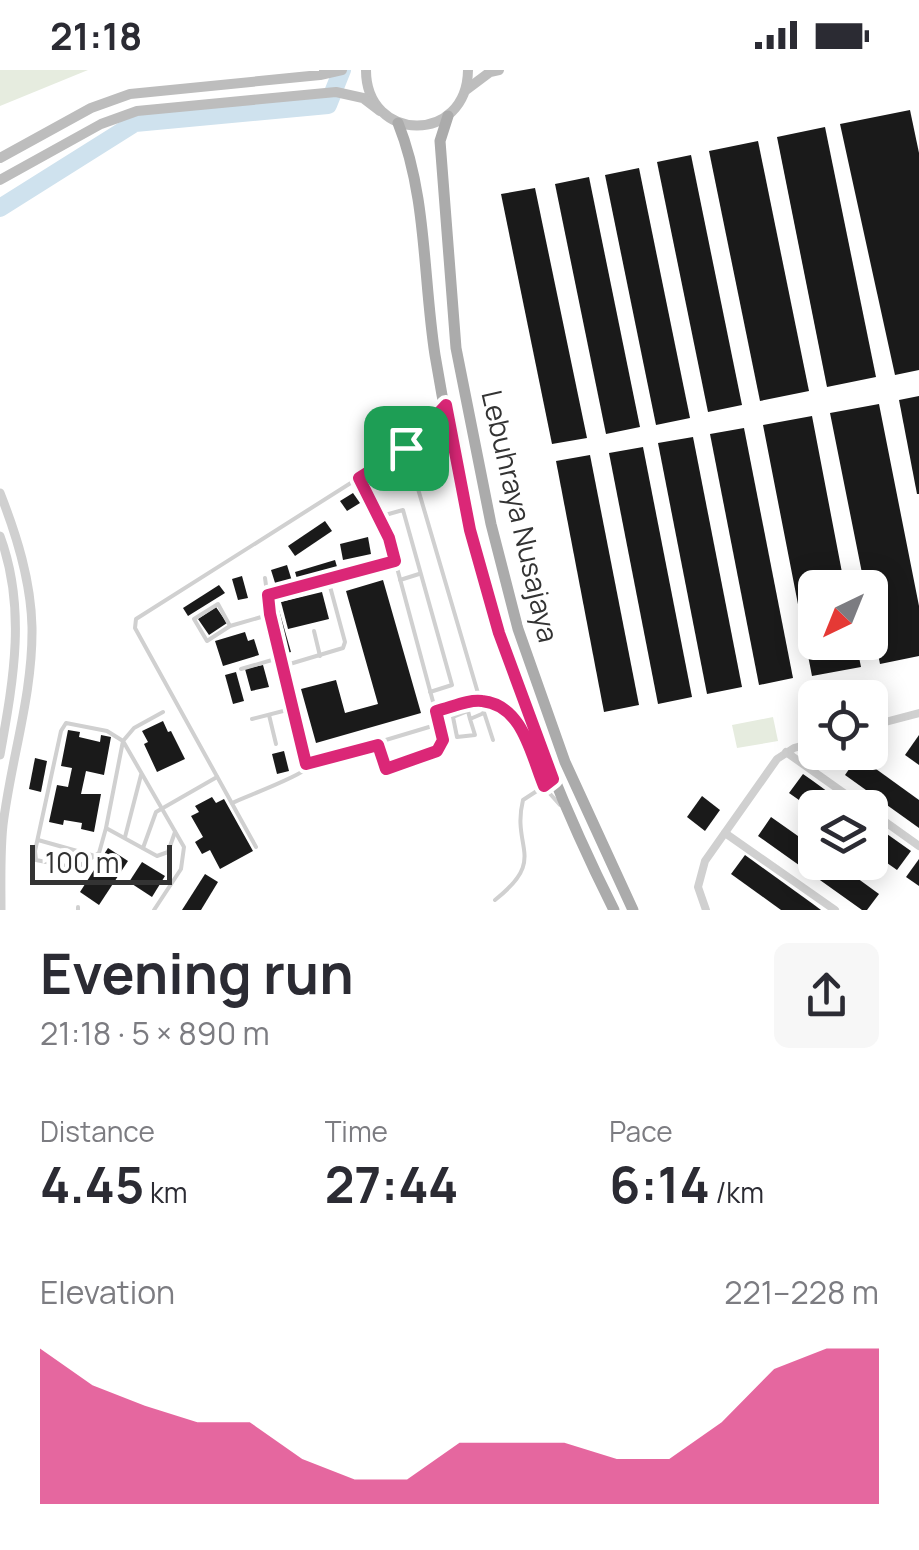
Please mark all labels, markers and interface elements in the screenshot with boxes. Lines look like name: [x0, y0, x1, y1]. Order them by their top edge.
text: 21:18: [50, 9, 142, 61]
street label: Lebuhraya Nusajaya: [474, 386, 568, 646]
pin: [364, 406, 449, 491]
icon: arrive: [379, 421, 434, 476]
north arrow: [798, 570, 888, 660]
map controls: [798, 570, 888, 880]
button: locate: [798, 680, 888, 770]
button: layers: [798, 790, 888, 880]
scale bar: [30, 840, 172, 884]
text: 100 m: [45, 843, 119, 881]
text: Evening run: [40, 935, 354, 1011]
button: share: [774, 943, 879, 1048]
text: 21:18 · 5 × 890 m: [40, 1011, 270, 1055]
text: Distance: [40, 1112, 155, 1150]
text: Time: [325, 1112, 388, 1150]
text: Pace: [609, 1112, 673, 1150]
text: 4.45: [40, 1150, 144, 1218]
text: 27:44: [325, 1150, 458, 1218]
text: 6:14: [609, 1150, 710, 1218]
text: km: [144, 1173, 188, 1211]
text: /km: [710, 1173, 764, 1211]
text: Elevation: [40, 1270, 175, 1314]
text: 221–228 m: [724, 1270, 879, 1314]

